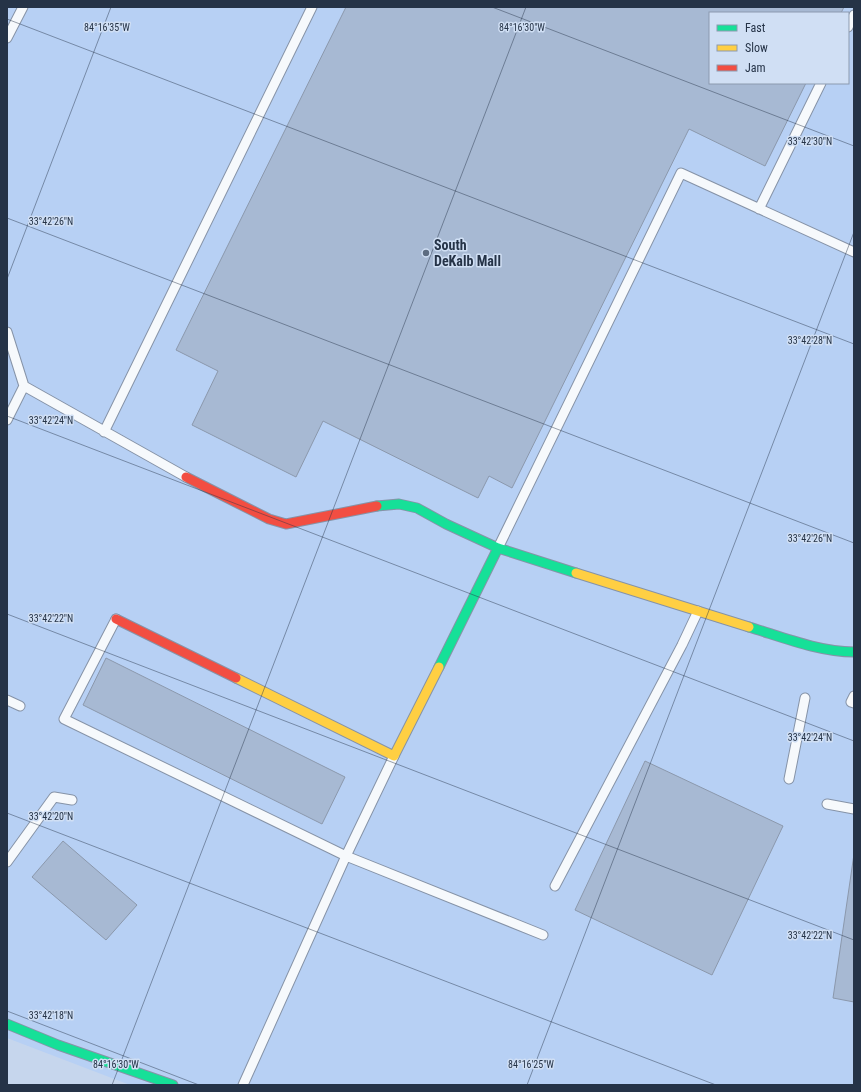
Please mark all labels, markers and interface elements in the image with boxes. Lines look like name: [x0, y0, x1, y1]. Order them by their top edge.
legend: [709, 12, 849, 84]
text: Fast: [745, 21, 766, 35]
text: 84°16'35"W: [84, 22, 130, 33]
text: 84°16'30"W: [499, 22, 545, 33]
text: Slow: [745, 41, 768, 55]
text: Jam: [745, 61, 766, 75]
text: 33°42'30"N: [788, 136, 832, 147]
text: 33°42'26"N: [29, 216, 73, 227]
place label: South DeKalb Mall: [434, 237, 501, 269]
marker: South DeKalb Mall: [421, 248, 431, 258]
text: 33°42'28"N: [788, 335, 832, 346]
text: 33°42'24"N: [29, 415, 73, 426]
text: 33°42'26"N: [788, 533, 832, 544]
text: 33°42'22"N: [29, 613, 73, 624]
text: 33°42'24"N: [788, 732, 832, 743]
text: 33°42'20"N: [29, 811, 73, 822]
text: 33°42'22"N: [788, 930, 832, 941]
text: 33°42'18"N: [29, 1010, 73, 1021]
text: 84°16'30"W: [93, 1059, 139, 1070]
text: 84°16'25"W: [508, 1059, 554, 1070]

